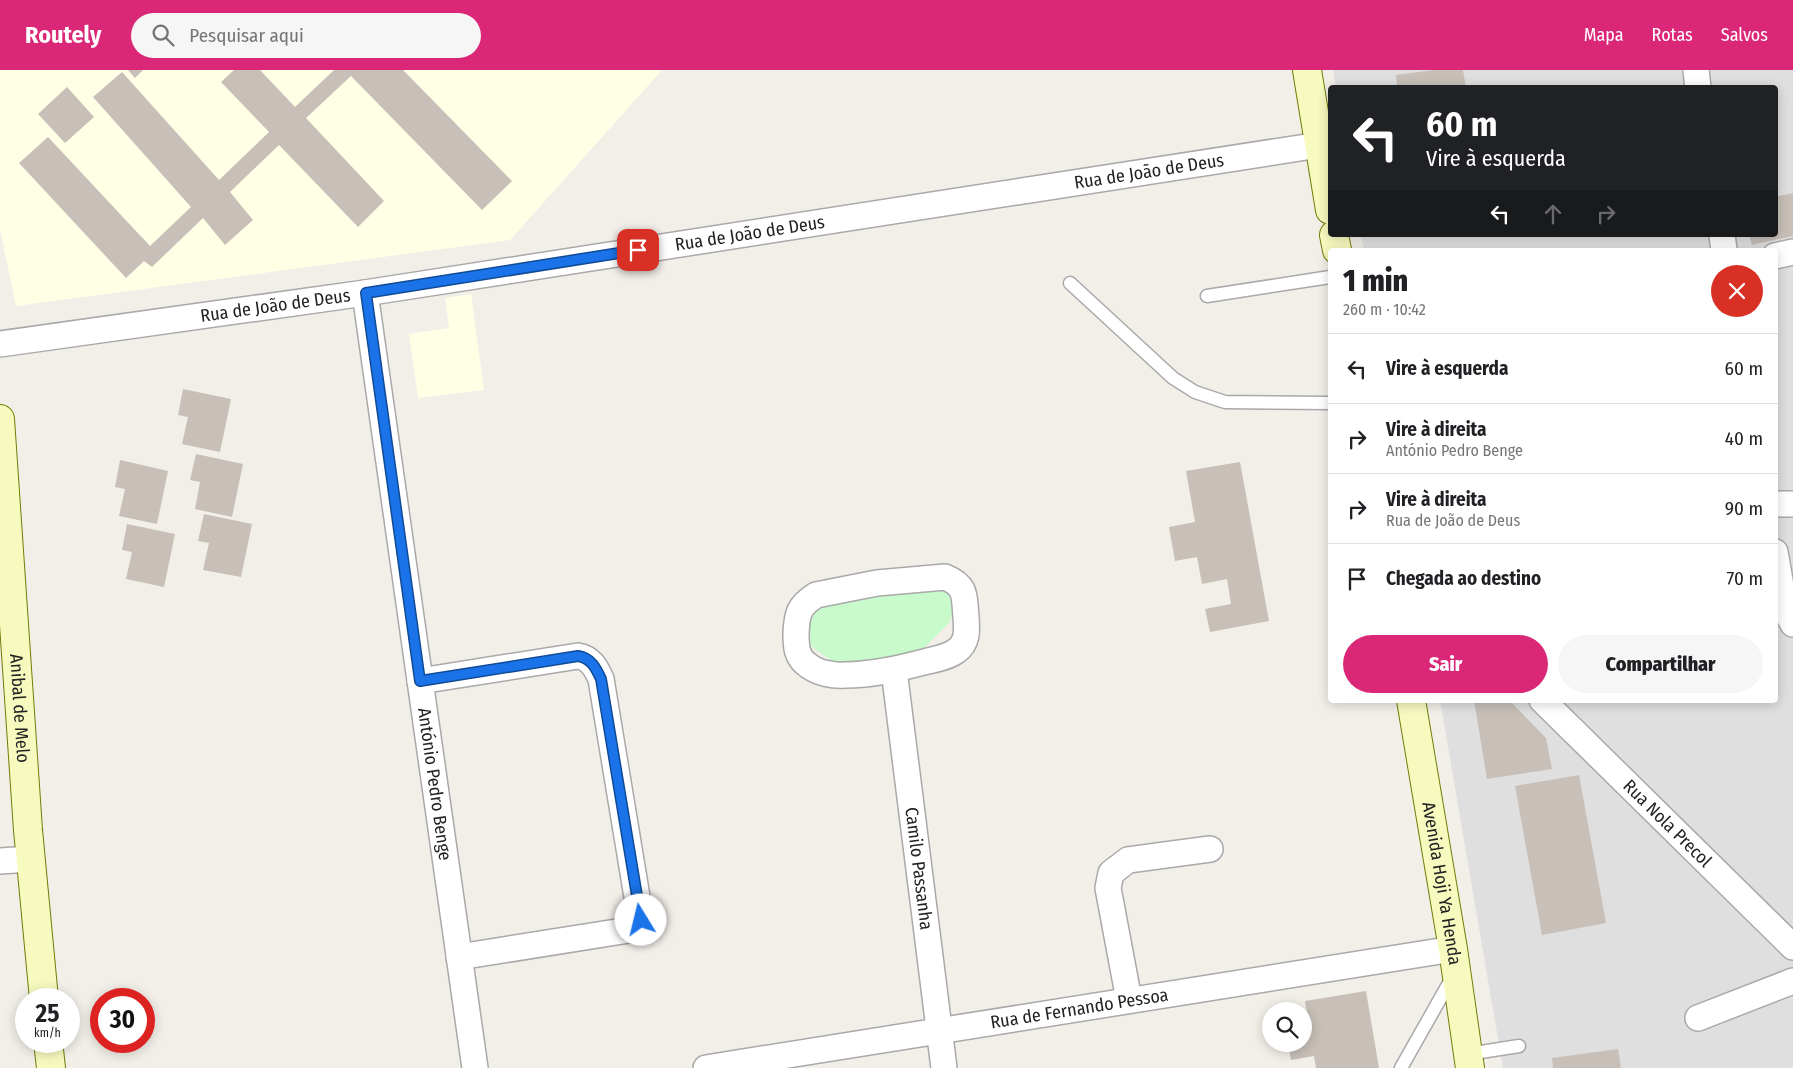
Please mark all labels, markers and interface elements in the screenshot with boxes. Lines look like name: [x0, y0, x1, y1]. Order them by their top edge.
search box: [131, 13, 481, 58]
text: Routely: [25, 21, 101, 49]
icon: search: [149, 21, 177, 49]
text: Pesquisar aqui: [189, 24, 304, 47]
text: Mapa: [1584, 24, 1624, 46]
text: Rotas: [1652, 24, 1693, 46]
text: Salvos: [1721, 24, 1768, 46]
text: 60 m: [1426, 103, 1497, 145]
icon: left: [1343, 105, 1408, 170]
text: Vire à esquerda: [1426, 145, 1566, 172]
street label: Rua de João de Deus: [1073, 149, 1226, 194]
icon: left: [1486, 200, 1514, 228]
icon: ahead: [1539, 200, 1567, 228]
icon: right: [1592, 200, 1620, 228]
street label: Rua de João de Deus: [673, 211, 827, 256]
pin: [617, 229, 659, 271]
icon: arrive: [624, 236, 652, 264]
text: 1 min: [1343, 263, 1408, 299]
button: close: [1711, 265, 1763, 317]
street label: Rua de João de Deus: [199, 284, 352, 327]
text: 260 m · 10:42: [1343, 300, 1426, 319]
icon: left: [1343, 355, 1371, 383]
text: Vire à esquerda: [1386, 357, 1508, 380]
text: 60 m: [1725, 357, 1763, 380]
text: Vire à direita: [1386, 418, 1487, 441]
icon: right: [1343, 425, 1371, 453]
text: 40 m: [1725, 427, 1763, 450]
text: António Pedro Benge: [1386, 441, 1523, 460]
text: Vire à direita: [1386, 488, 1487, 511]
icon: right: [1343, 495, 1371, 523]
text: 90 m: [1725, 497, 1763, 520]
text: Rua de João de Deus: [1386, 511, 1520, 530]
icon: arrive: [1343, 565, 1371, 593]
text: Chegada ao destino: [1386, 567, 1541, 590]
text: 70 m: [1727, 567, 1763, 590]
button: Sair: [1343, 635, 1548, 693]
button: Compartilhar: [1558, 635, 1763, 693]
street label: Anibal de Melo: [5, 653, 34, 764]
street label: António Pedro Benge: [413, 706, 456, 862]
street label: Rua Nola Precol: [1618, 775, 1717, 872]
street label: Avenida Hoji Ya Henda: [1417, 800, 1466, 967]
street label: Camilo Passanha: [900, 806, 938, 931]
position arrow: [614, 893, 666, 945]
street label: Rua de Fernando Pessoa: [989, 983, 1170, 1034]
speed limit sign: 30: [90, 988, 155, 1053]
text: 25: [36, 999, 59, 1029]
map controls: [1262, 1002, 1312, 1052]
button: search: [1262, 1002, 1312, 1052]
text: km/h: [34, 1026, 61, 1040]

